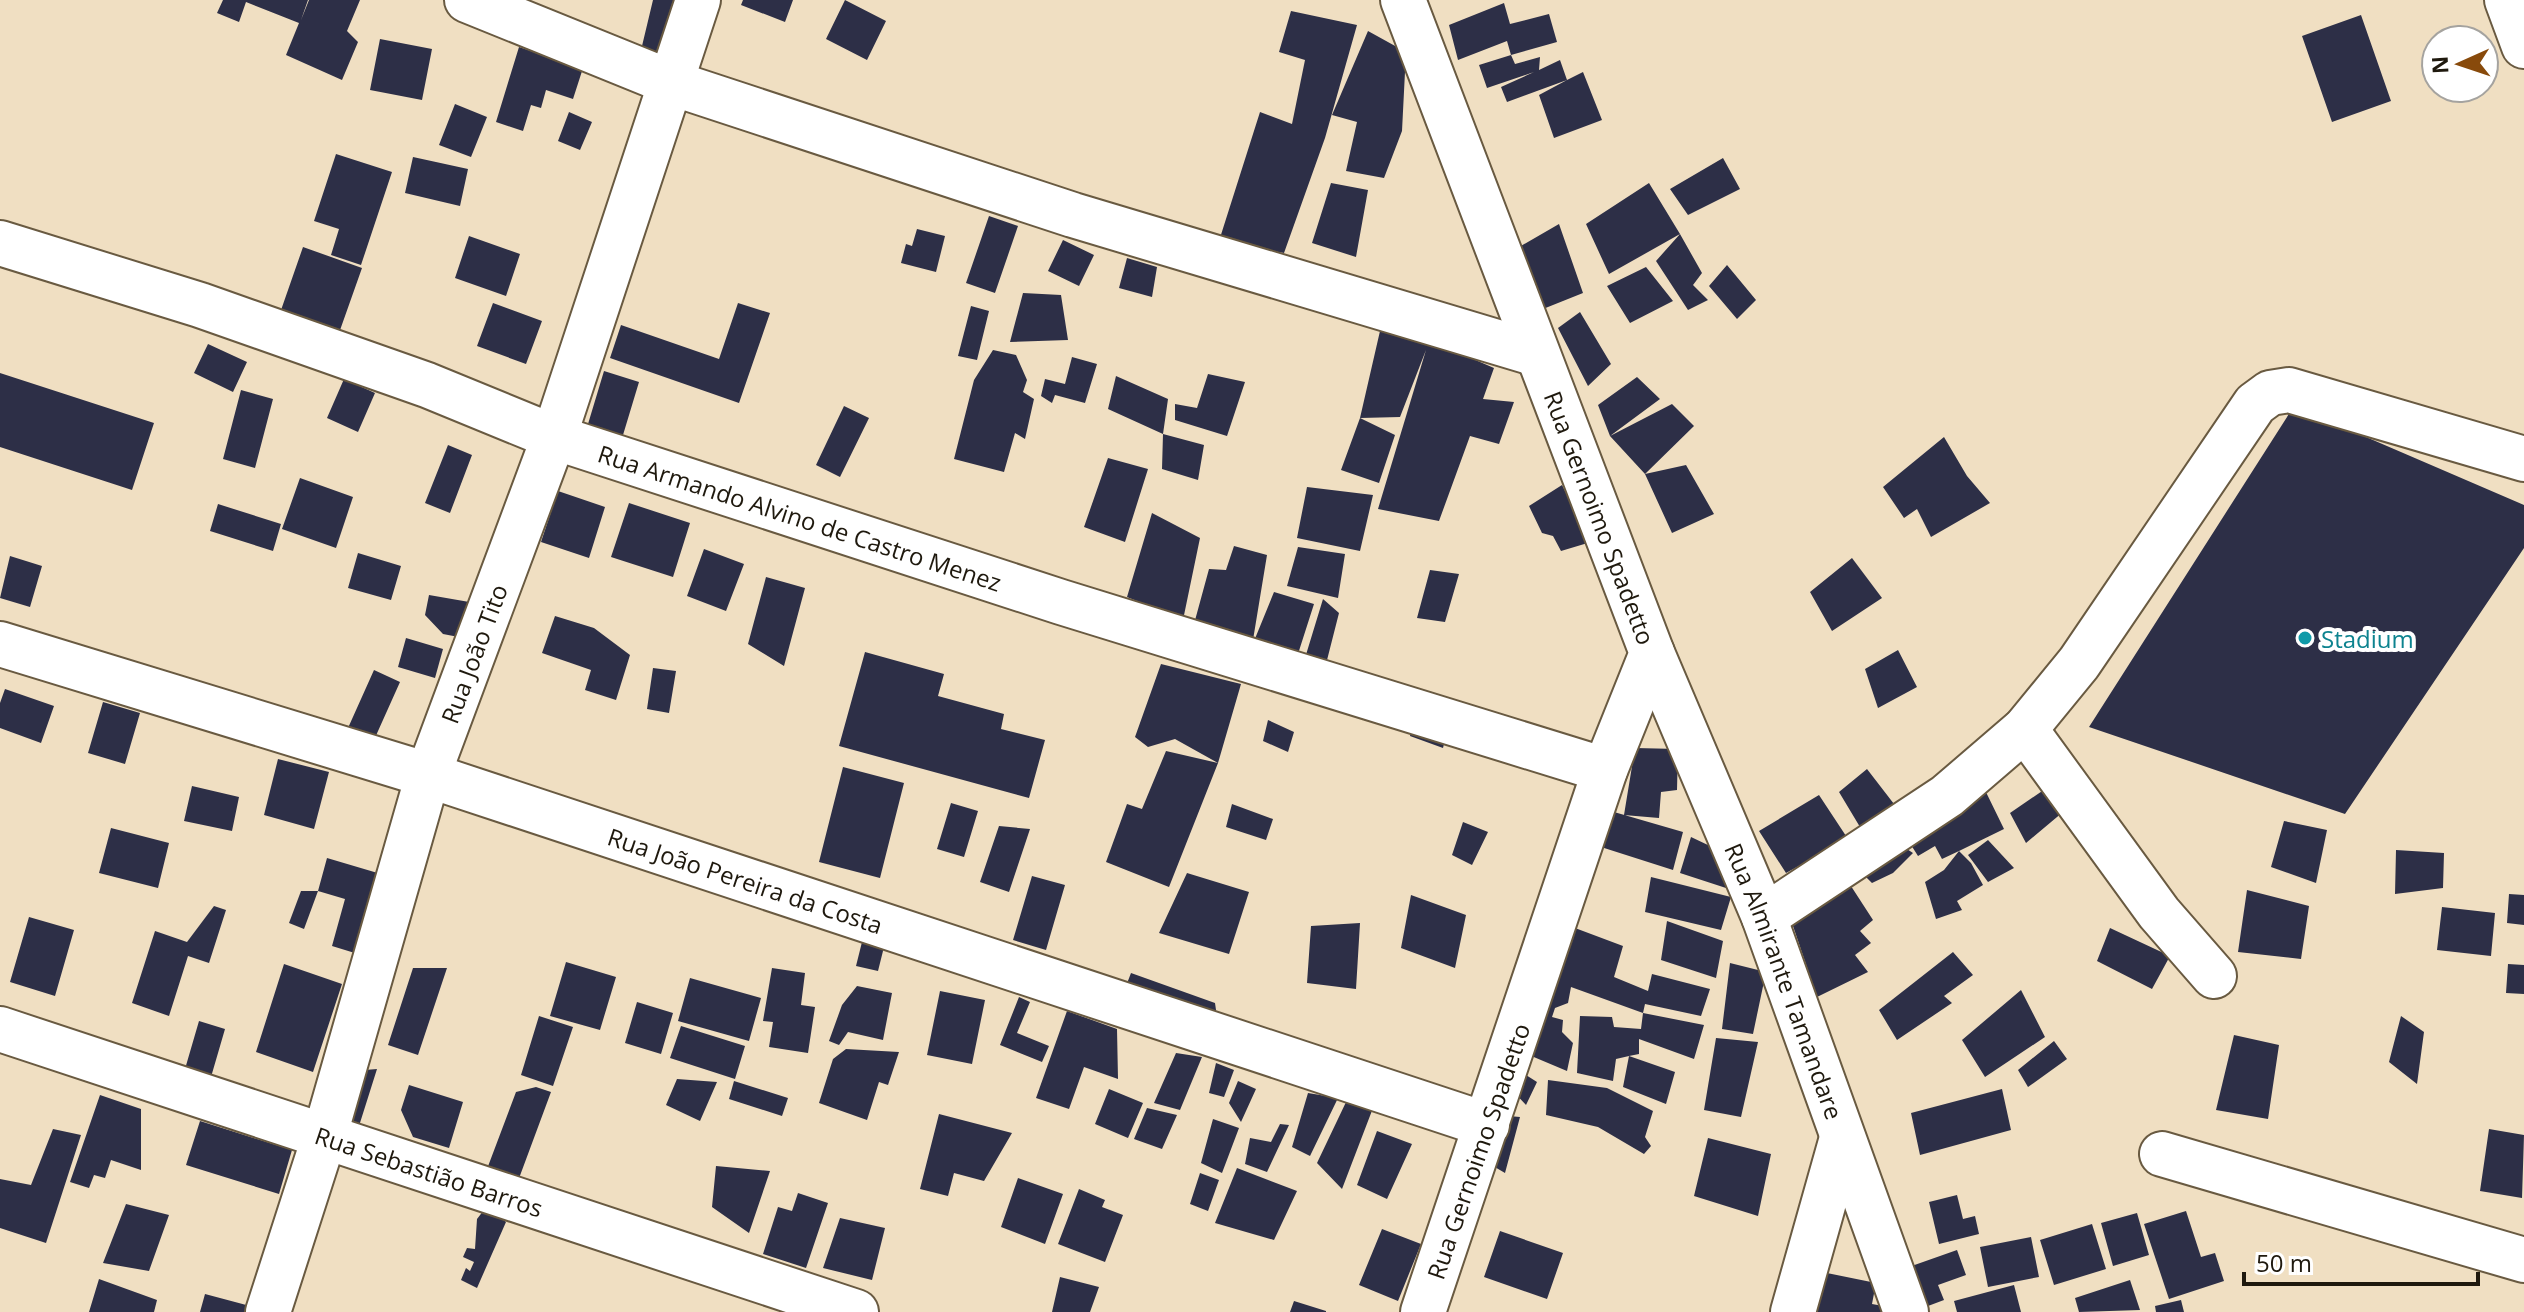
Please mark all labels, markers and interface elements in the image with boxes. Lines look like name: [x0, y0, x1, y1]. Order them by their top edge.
north arrow: [2420, 24, 2500, 104]
text: N: [2424, 55, 2454, 75]
street label: Rua Gernoimo Spadetto: [1537, 386, 1664, 649]
street label: Rua Armando Alvino de Castro Menez: [594, 436, 1006, 598]
street label: Rua João Tito: [432, 579, 514, 728]
place label: Stadium: [2321, 622, 2414, 655]
marker: Stadium: [2296, 629, 2314, 647]
street label: Rua João Pereira da Costa: [604, 819, 887, 941]
street label: Rua Almirante Tamandare: [1718, 838, 1852, 1124]
street label: Rua Gernoimo Spadetto: [1419, 1019, 1537, 1283]
street label: Rua Sebastião Barros: [311, 1118, 547, 1224]
scale bar: [2244, 1236, 2478, 1286]
text: 50 m: [2256, 1246, 2312, 1279]

